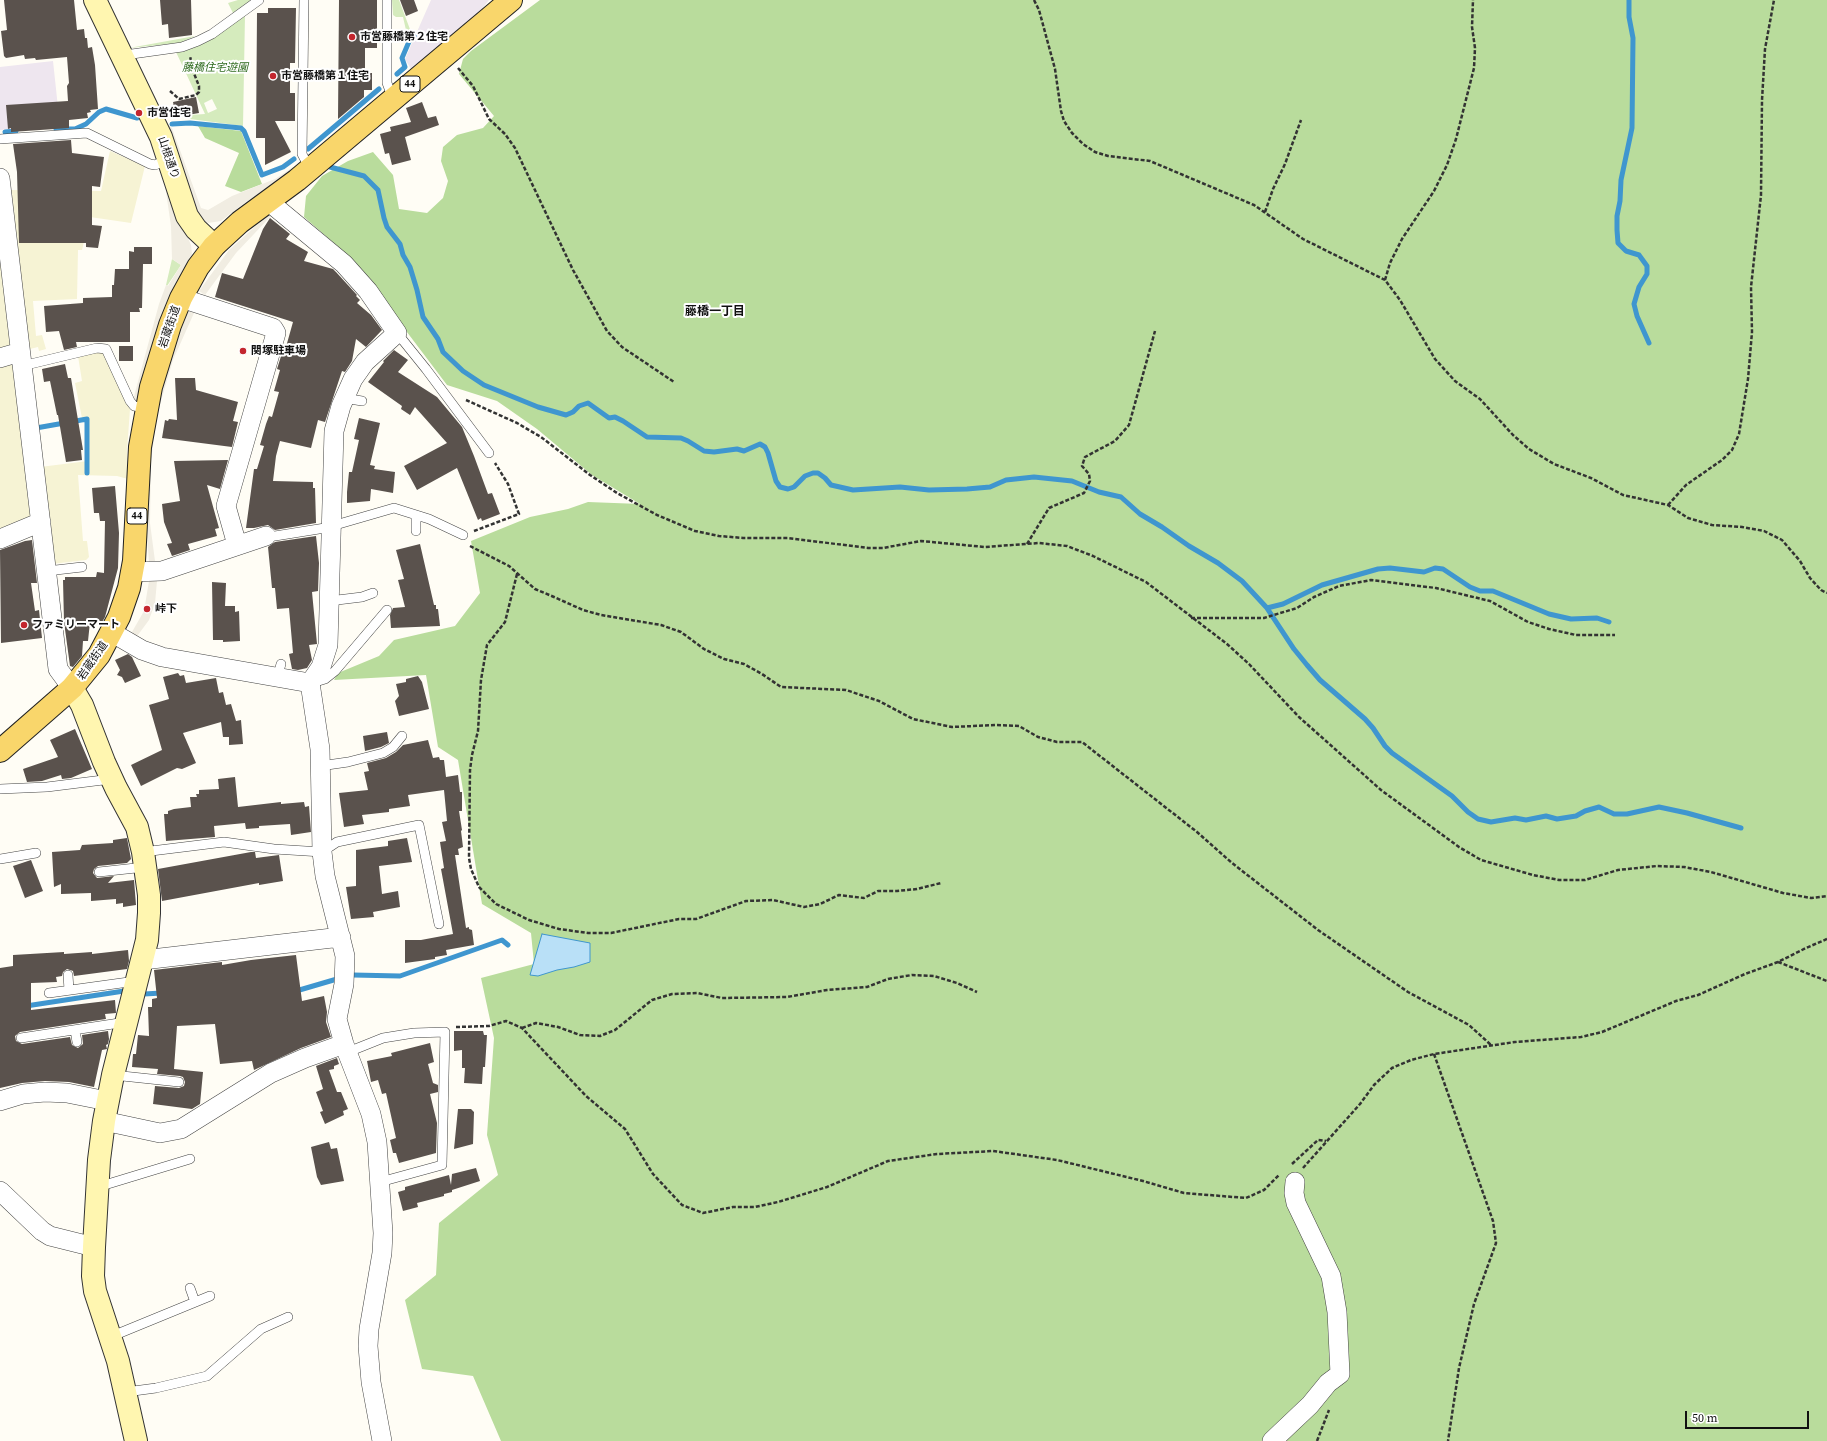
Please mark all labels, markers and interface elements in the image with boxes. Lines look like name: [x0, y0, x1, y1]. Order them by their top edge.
place label: 市営藤橋第２住宅: [360, 30, 448, 44]
marker: 市営藤橋第２住宅: [347, 32, 357, 42]
park label: 藤橋住宅遊園: [182, 61, 248, 75]
place label: 市営藤橋第１住宅: [281, 69, 369, 83]
marker: 市営藤橋第１住宅: [268, 71, 278, 81]
road number: 44: [400, 76, 420, 92]
place label: 市営住宅: [147, 106, 191, 120]
marker: 市営住宅: [134, 108, 144, 118]
street label: 山根通り: [155, 135, 181, 181]
street label: 岩蔵街道: [157, 304, 183, 350]
district label: 藤橋一丁目: [685, 305, 745, 319]
place label: 関塚駐車場: [251, 344, 306, 358]
marker: 関塚駐車場: [238, 346, 248, 356]
road number: 44: [127, 508, 147, 524]
place label: 峠下: [155, 602, 177, 616]
marker: 峠下: [142, 604, 152, 614]
place label: ファミリーマート: [32, 618, 120, 632]
marker: ファミリーマート: [19, 620, 29, 630]
street label: 岩蔵街道: [75, 639, 111, 683]
scale bar: [1687, 1403, 1811, 1429]
text: 50 m: [1692, 1410, 1718, 1426]

